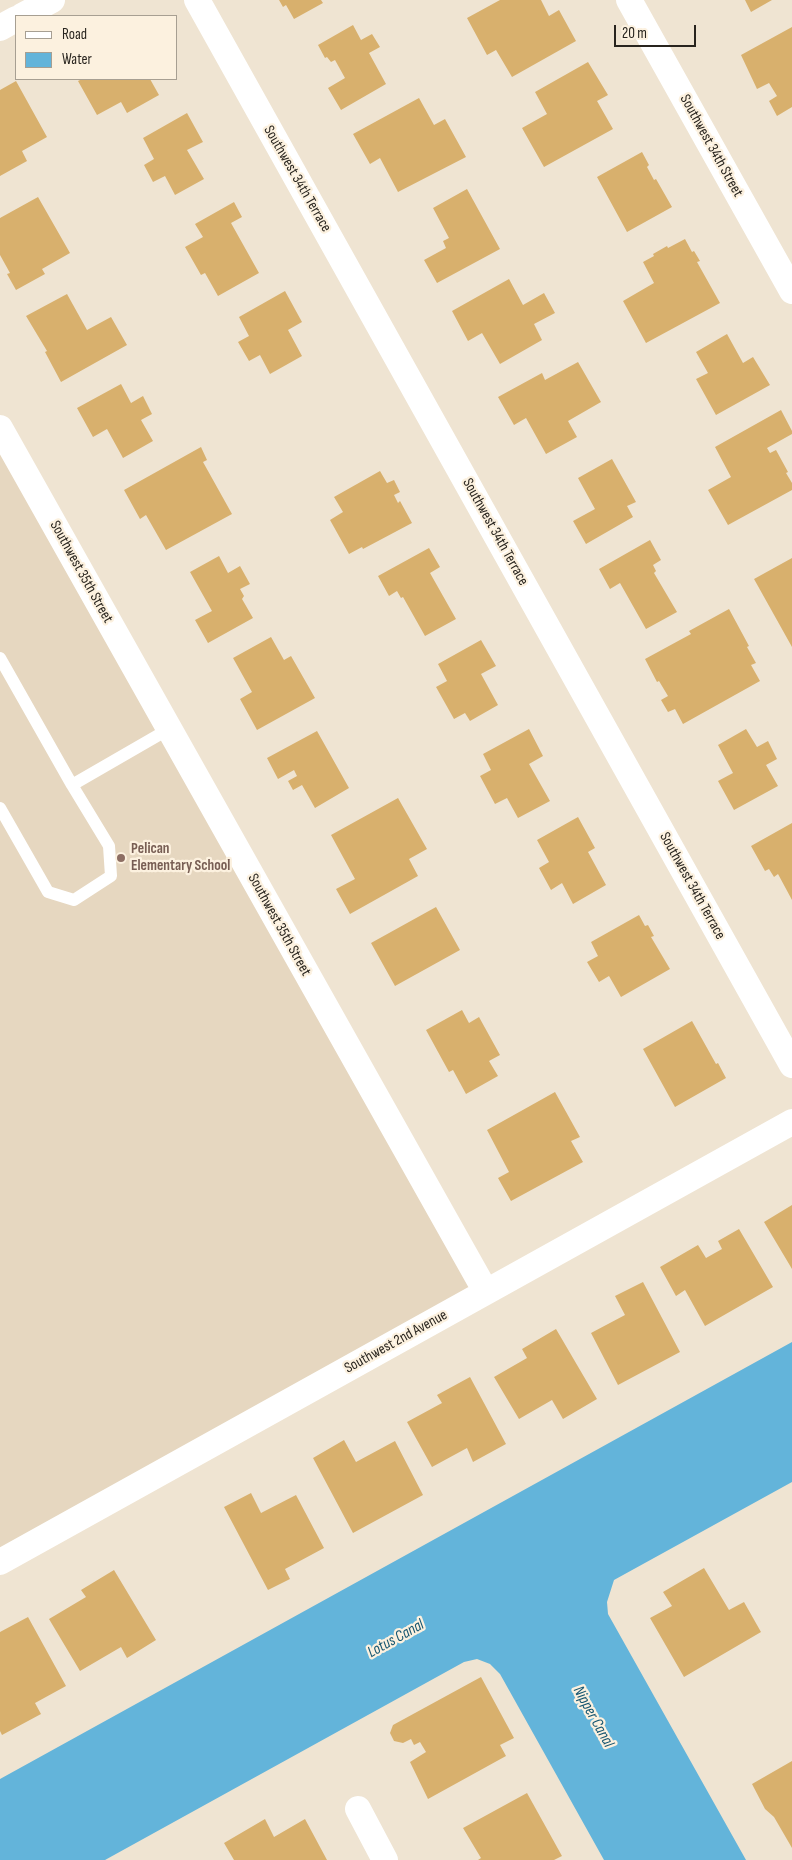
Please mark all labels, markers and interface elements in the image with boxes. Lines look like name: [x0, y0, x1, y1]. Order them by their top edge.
legend: [15, 15, 178, 80]
scale bar: [617, 15, 700, 47]
text: 20 m: [622, 24, 647, 43]
text: Road: [62, 25, 87, 44]
text: Water: [62, 50, 92, 69]
street label: Southwest 34th Street: [675, 92, 747, 200]
street label: Southwest 34th Terrace: [259, 123, 335, 235]
street label: Southwest 34th Terrace: [458, 475, 532, 589]
street label: Southwest 35th Street: [46, 518, 116, 626]
street label: Southwest 34th Terrace: [655, 829, 729, 943]
place label: Pelican Elementary School: [131, 840, 230, 875]
marker: Pelican Elementary School: [115, 852, 127, 864]
street label: Southwest 35th Street: [244, 871, 314, 979]
street label: Southwest 2nd Avenue: [342, 1306, 450, 1378]
water label: Lotus Canal: [364, 1616, 428, 1662]
water label: Nipper Canal: [568, 1683, 618, 1751]

